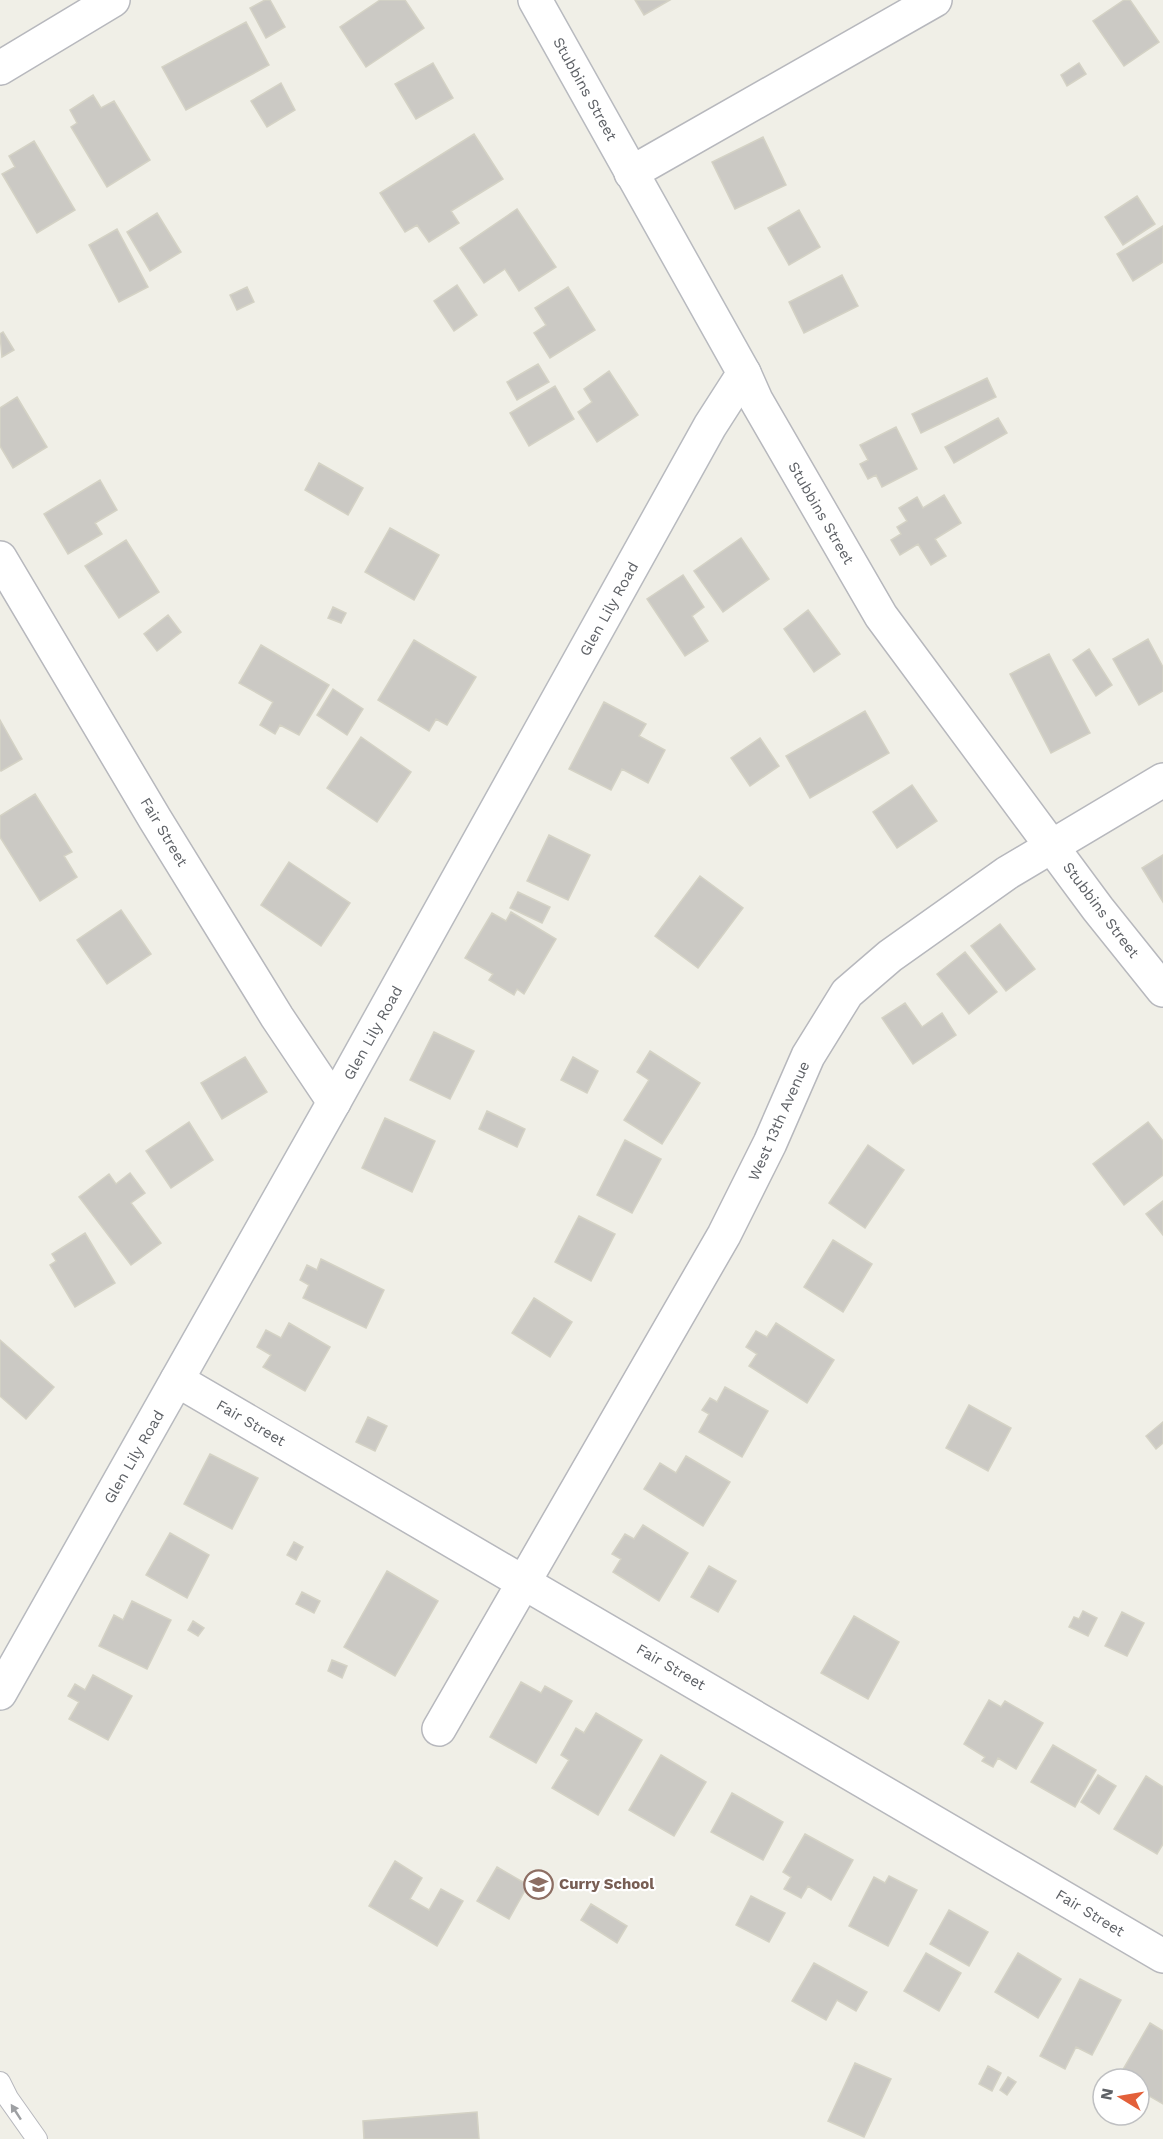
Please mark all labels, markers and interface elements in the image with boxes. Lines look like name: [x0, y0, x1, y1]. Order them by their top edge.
street label: Stubbins Street: [549, 34, 621, 144]
street label: Stubbins Street: [784, 459, 858, 568]
street label: Glen Lily Road: [576, 559, 642, 659]
street label: Fair Street: [136, 794, 192, 870]
street label: Stubbins Street: [1059, 858, 1143, 962]
street label: Glen Lily Road: [340, 983, 406, 1083]
street label: West 13th Avenue: [744, 1058, 814, 1184]
street label: Fair Street: [213, 1396, 289, 1450]
street label: Glen Lily Road: [100, 1407, 168, 1507]
street label: Fair Street: [633, 1640, 709, 1694]
school or university icon: Curry School: [522, 1868, 554, 1900]
place label: Curry School: [559, 1875, 654, 1893]
street label: Fair Street: [1052, 1885, 1128, 1941]
north arrow: [1091, 2067, 1151, 2127]
text: N: [1096, 2087, 1117, 2102]
one-way arrow: [11, 2104, 22, 2120]

